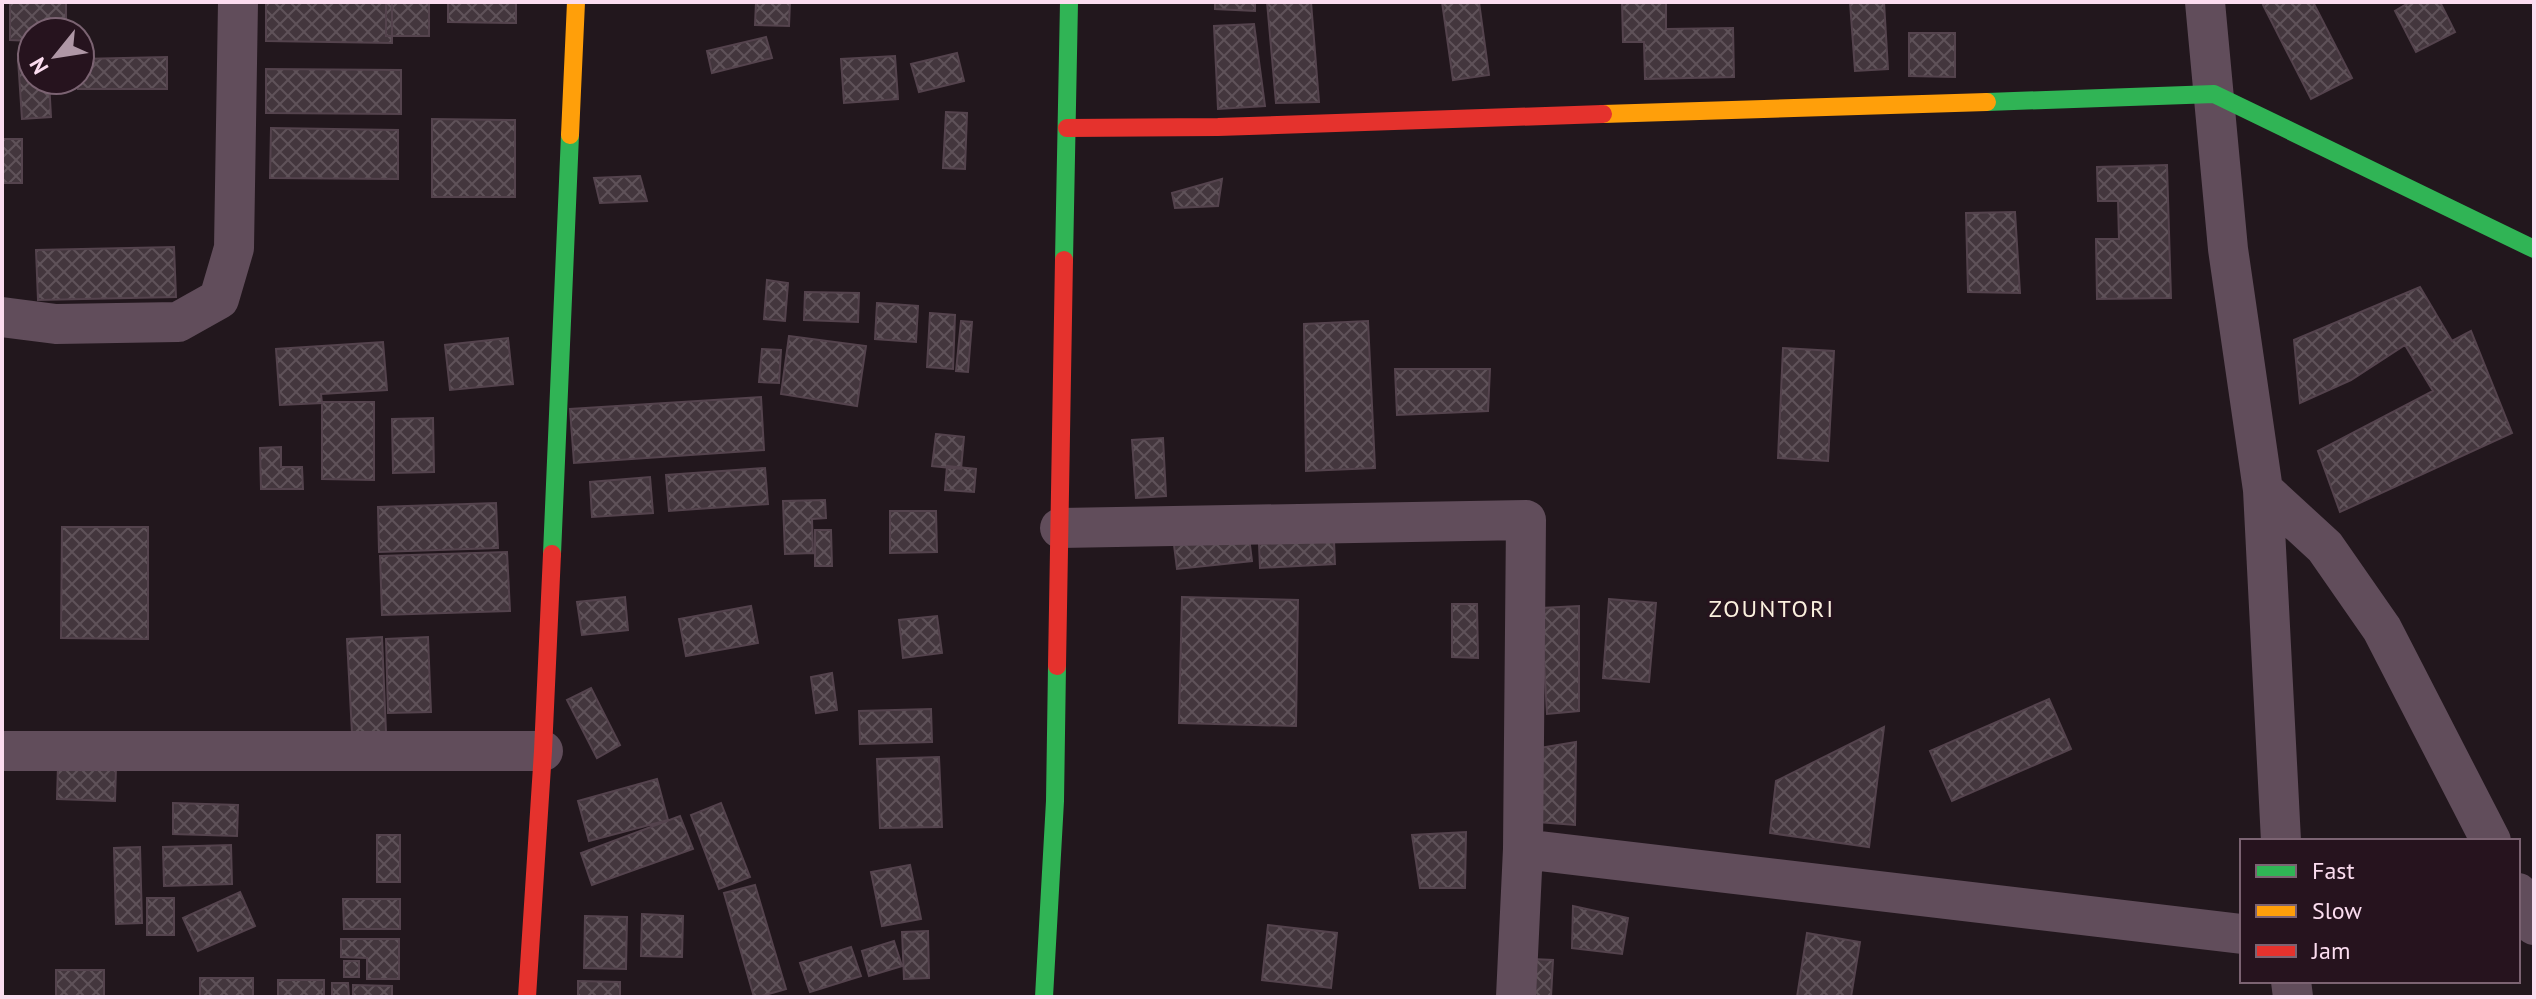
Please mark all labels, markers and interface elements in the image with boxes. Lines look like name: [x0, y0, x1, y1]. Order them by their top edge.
north arrow: [16, 16, 96, 96]
text: N: [23, 53, 54, 79]
district label: ZOUNTORI: [1709, 593, 1835, 624]
legend: [2240, 839, 2520, 983]
text: Fast: [2312, 855, 2355, 886]
text: Slow: [2312, 895, 2362, 926]
text: Jam: [2311, 935, 2350, 966]

